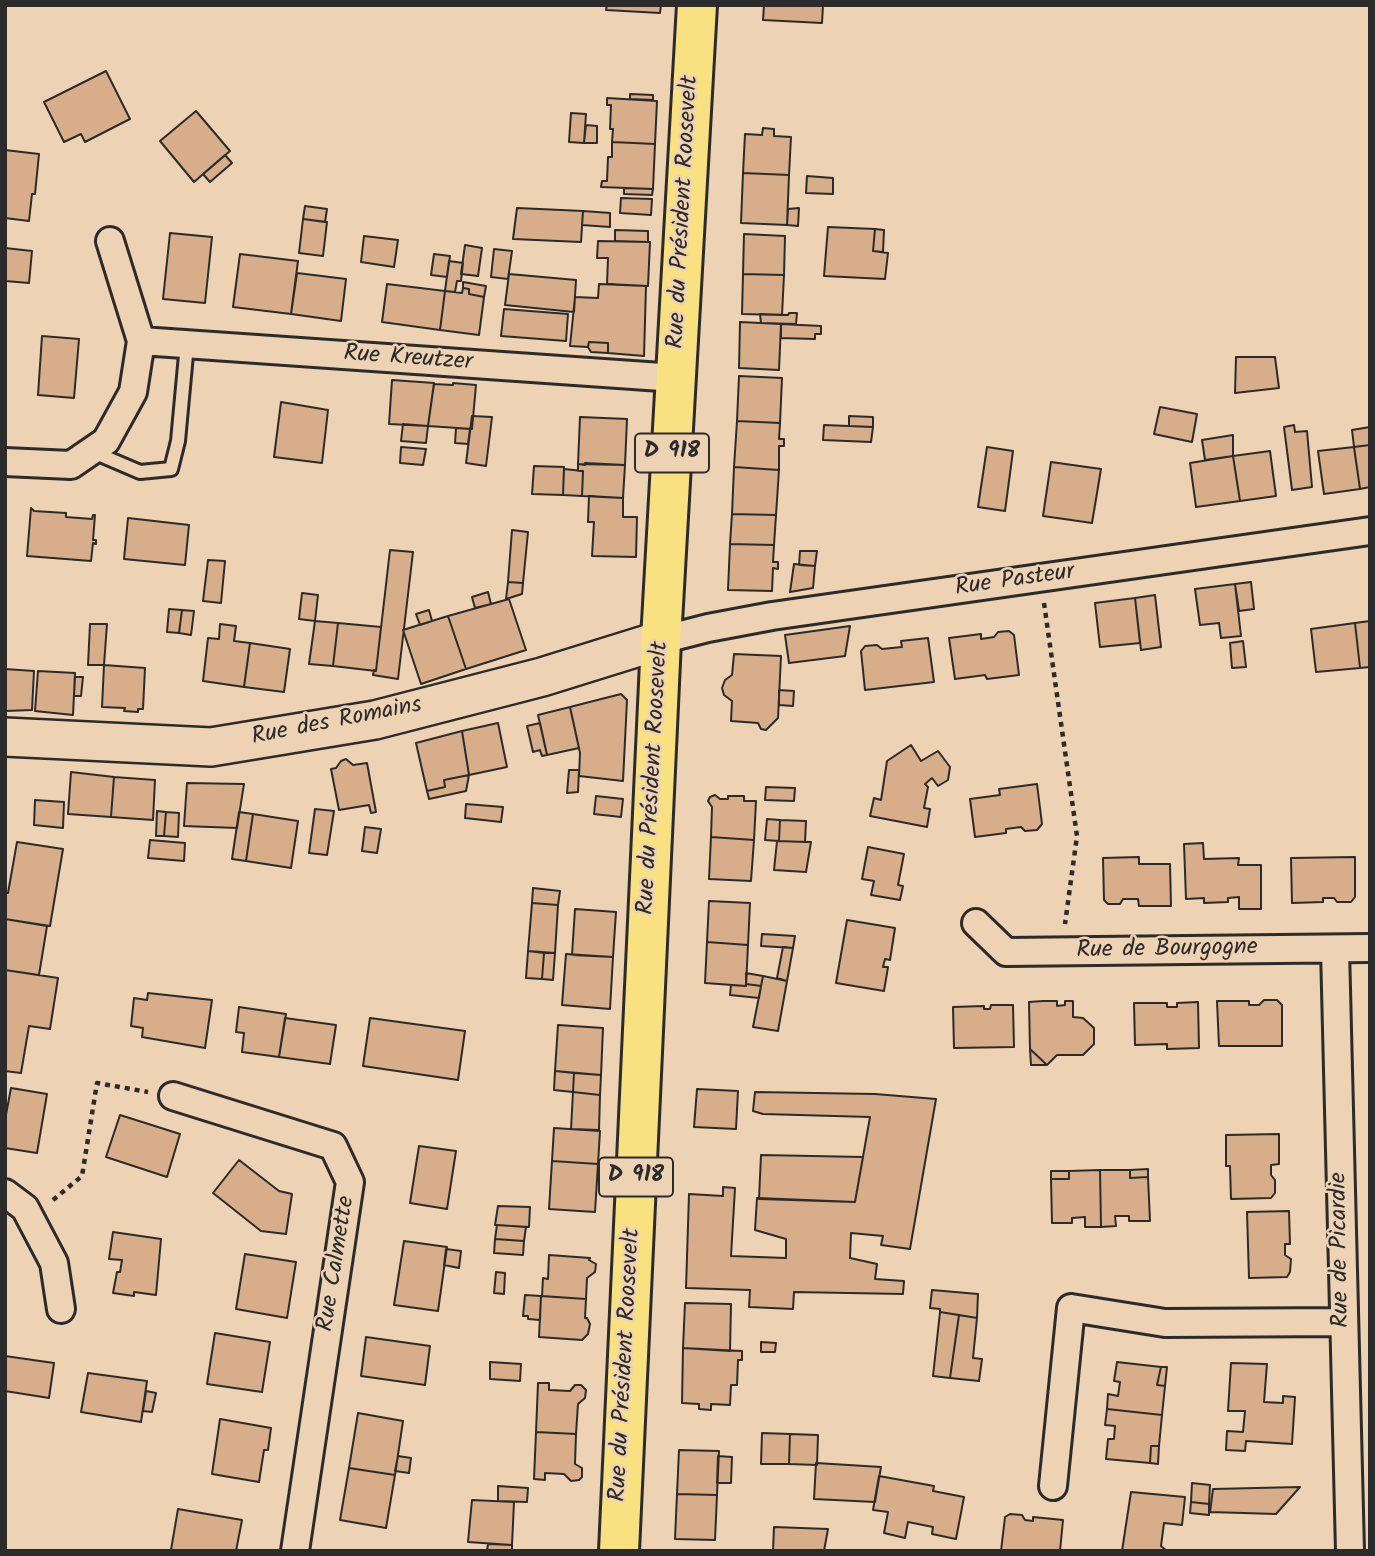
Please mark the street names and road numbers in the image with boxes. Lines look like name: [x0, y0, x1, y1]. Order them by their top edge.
street label: Rue du Président Roosevelt: [663, 74, 707, 350]
street label: Rue Kreutzer: [343, 341, 473, 379]
road number: D 918: [635, 433, 709, 472]
street label: Rue Pasteur: [954, 559, 1076, 605]
street label: Rue du Président Roosevelt: [633, 640, 677, 916]
street label: Rue des Romains: [250, 692, 424, 754]
street label: Rue de Bourgogne: [1076, 935, 1258, 967]
road number: D 918: [599, 1158, 673, 1196]
street label: Rue de Picardie: [1326, 1172, 1358, 1328]
street label: Rue Calmette: [313, 1194, 363, 1334]
street label: Rue du Président Roosevelt: [605, 1227, 649, 1503]

